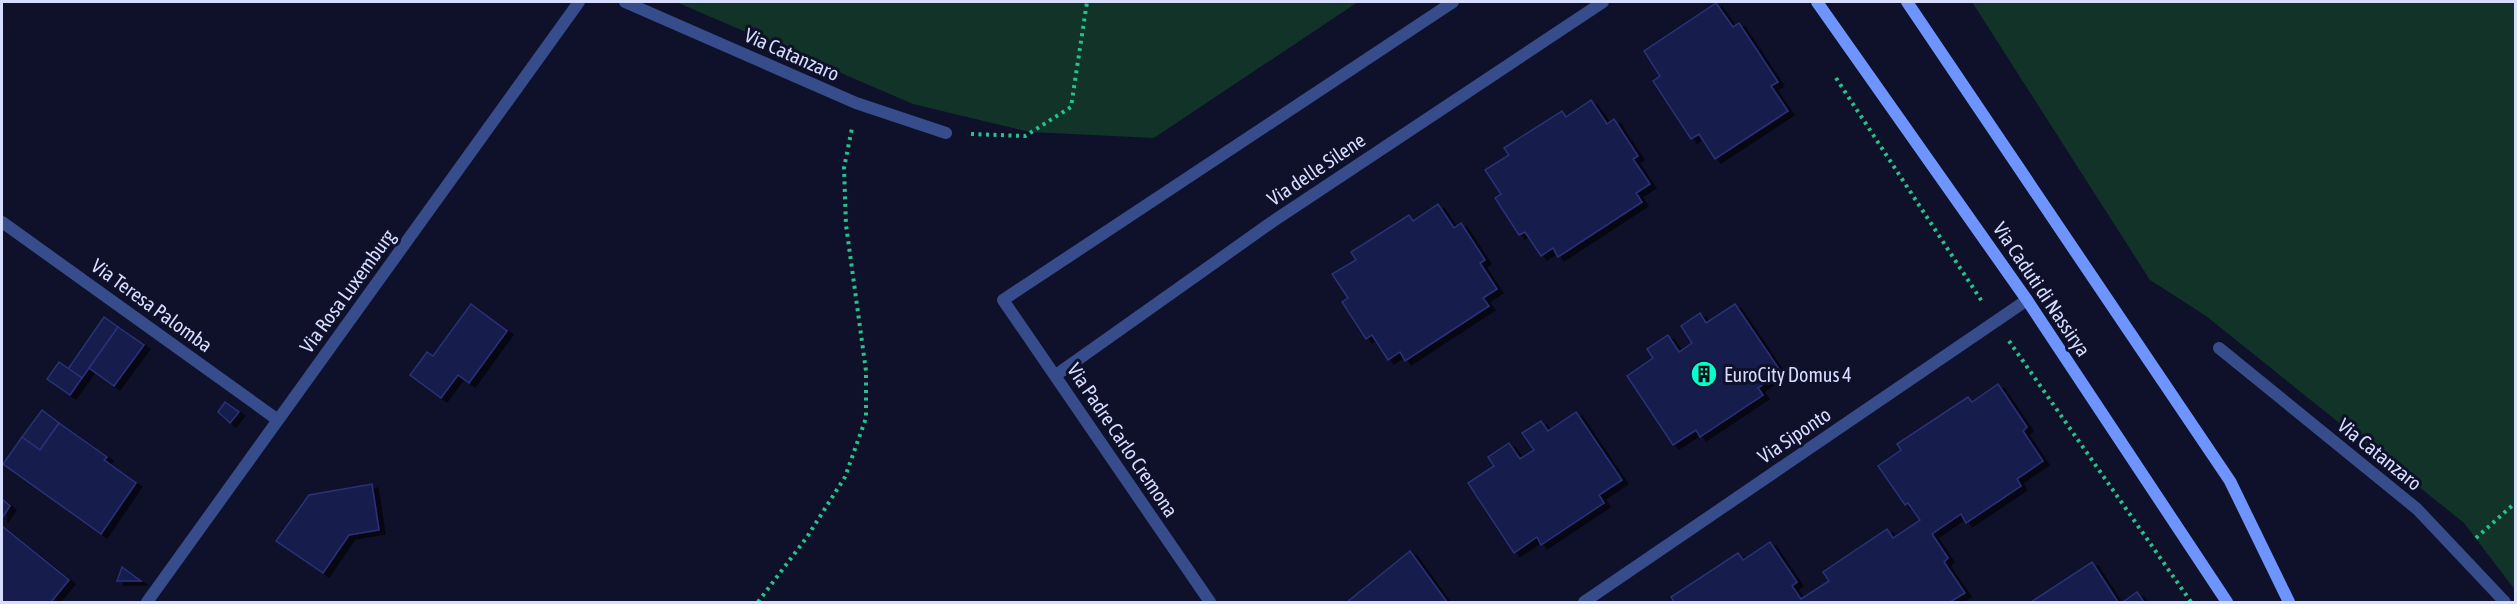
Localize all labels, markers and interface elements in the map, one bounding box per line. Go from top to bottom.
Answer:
street label: Via Catanzaro [741,23,843,85]
street label: Via delle Silene [1263,128,1369,210]
street label: Via Caduti di Nassirya [1989,218,2095,360]
street label: Via Rosa Luxemburg [295,225,400,357]
street label: Via Teresa Palomba [87,254,217,356]
street label: Via Padre Carlo Cremona [1063,359,1183,521]
building icon: EuroCity Domus 4 [1689,359,1719,389]
place label: EuroCity Domus 4 [1724,363,1852,386]
street label: Via Siponto [1753,402,1835,468]
street label: Via Catanzaro [2333,413,2427,495]

